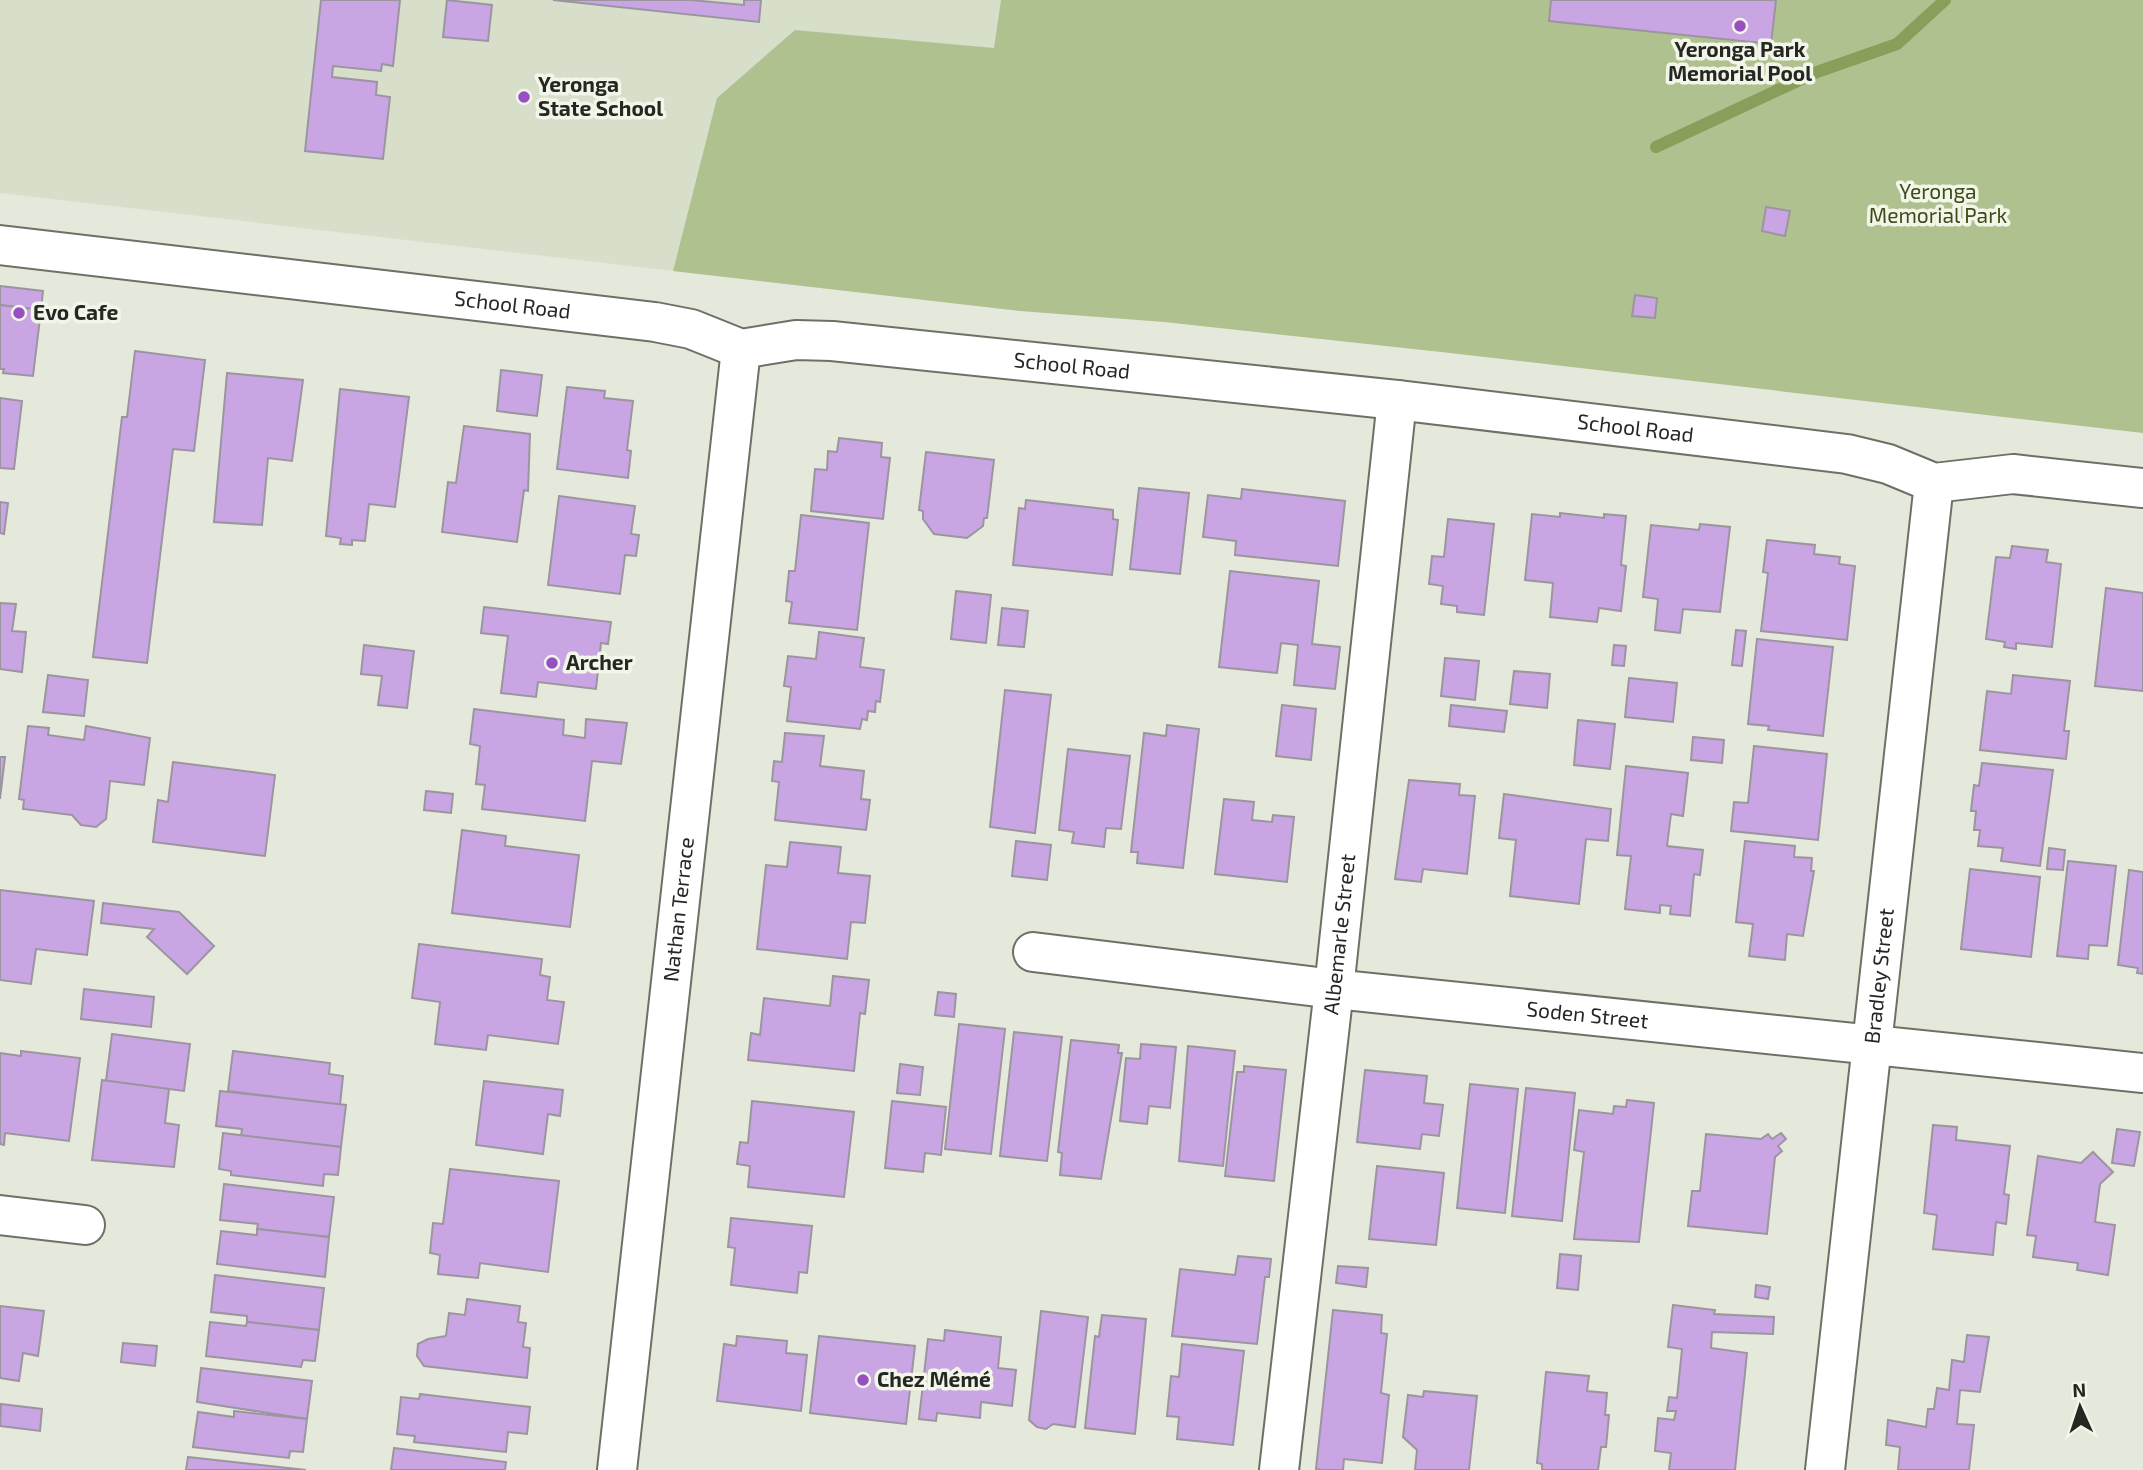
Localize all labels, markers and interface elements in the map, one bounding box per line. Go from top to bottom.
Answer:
marker: Yeronga Park Memorial Pool [1732,18,1748,34]
place label: Yeronga Park Memorial Pool [1668,36,1812,85]
place label: Yeronga State School [538,71,663,120]
marker: Yeronga State School [516,89,532,105]
park label: Yeronga Memorial Park [1869,178,2008,227]
street label: School Road [453,285,572,323]
place label: Evo Cafe [33,299,118,324]
marker: Evo Cafe [11,305,27,321]
street label: School Road [1013,346,1132,383]
street label: School Road [1576,408,1695,447]
place label: Archer [566,649,633,674]
marker: Archer [544,655,560,671]
street label: Nathan Terrace [657,836,698,983]
street label: Albemarle Street [1317,853,1359,1016]
street label: Bradley Street [1858,907,1898,1045]
street label: Soden Street [1525,995,1650,1033]
place label: Chez Mémé [877,1366,991,1391]
marker: Chez Mémé [855,1372,871,1388]
north arrow [2045,1372,2115,1442]
text: N [2072,1378,2087,1401]

